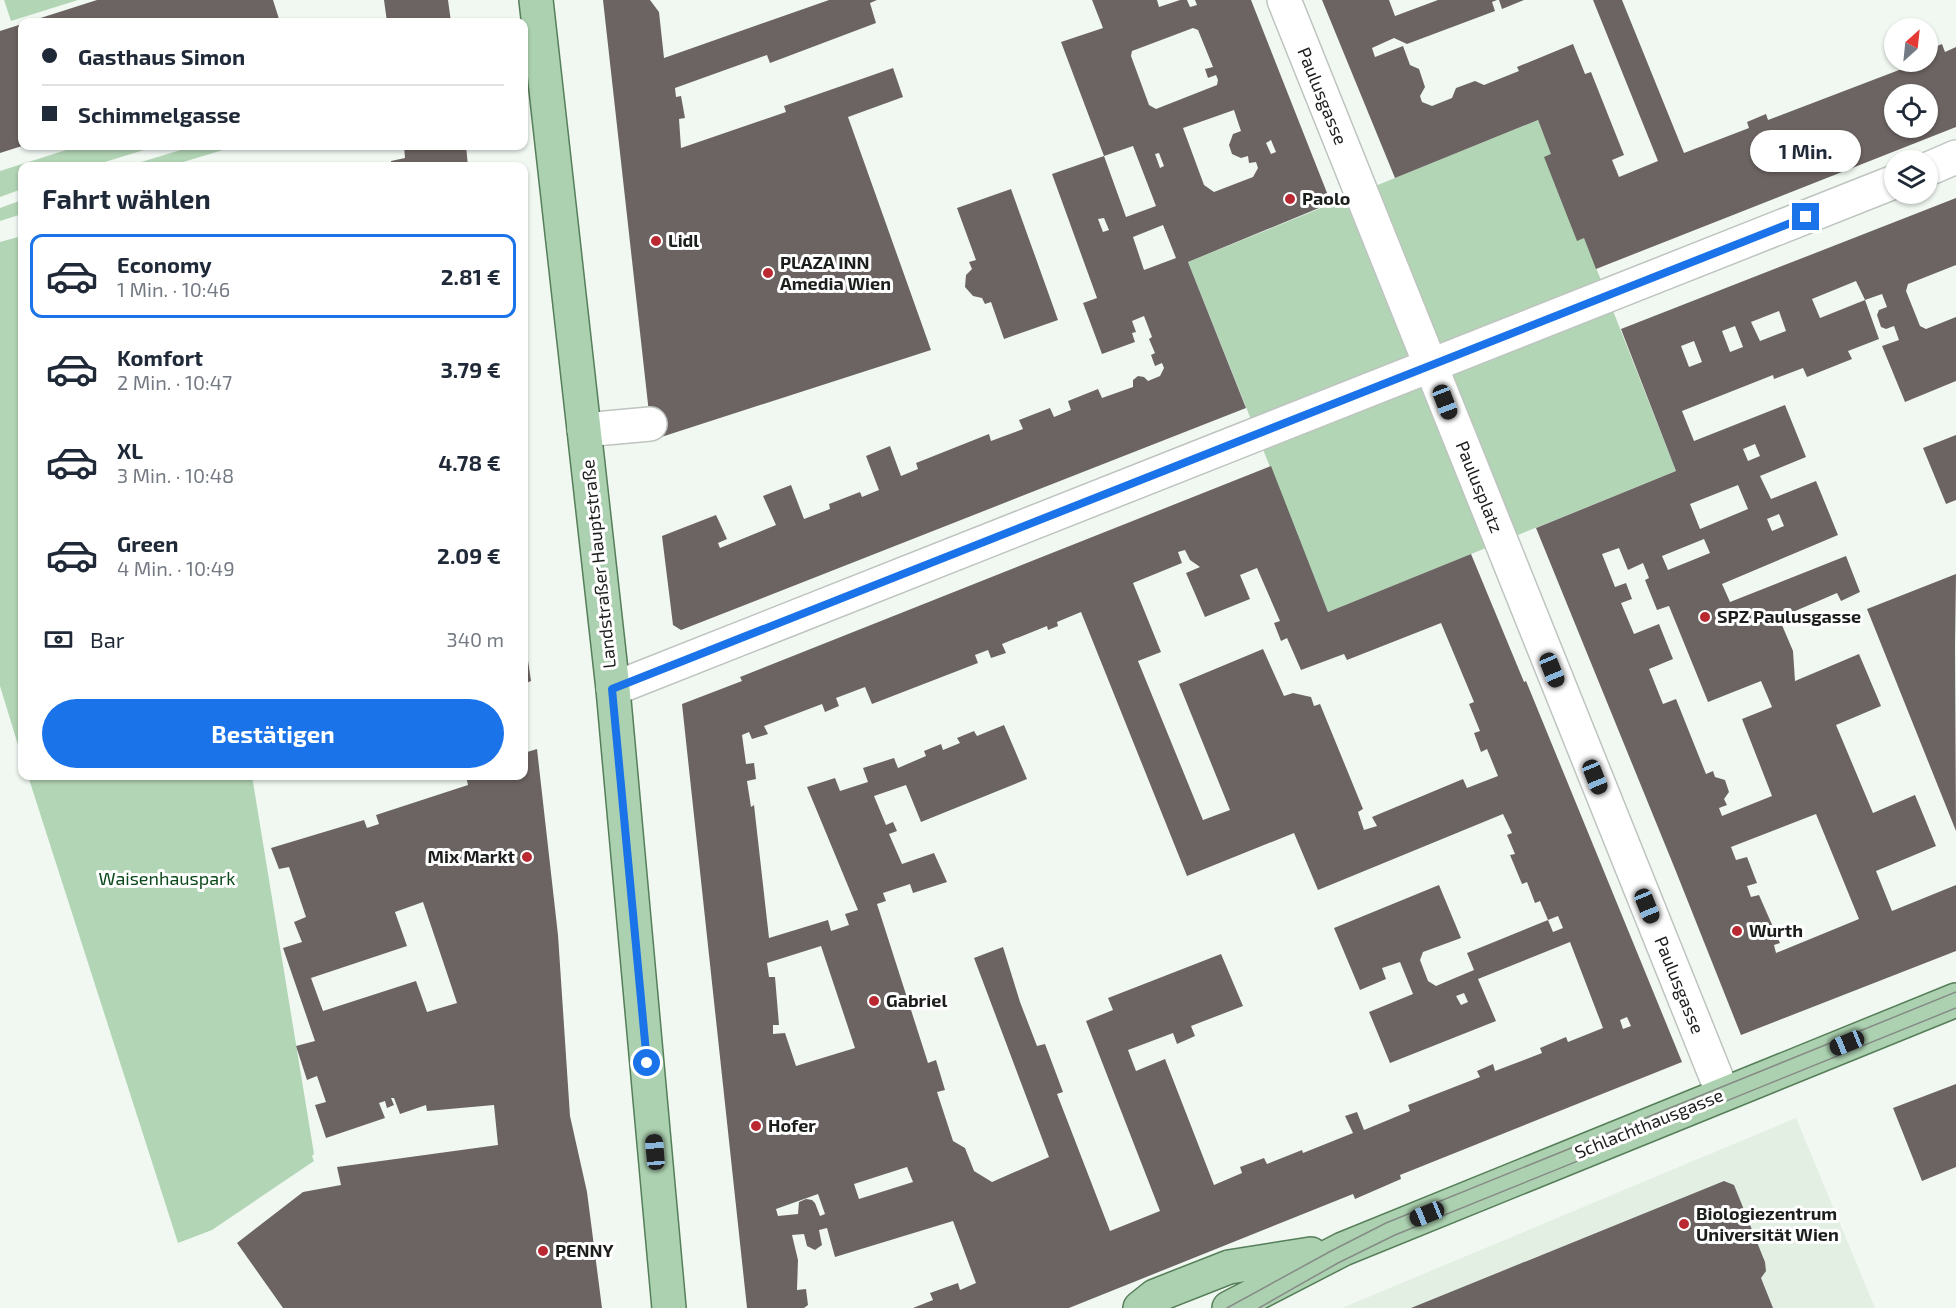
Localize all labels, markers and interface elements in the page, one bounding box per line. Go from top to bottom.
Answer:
north arrow [1884,18,1938,72]
map controls [1884,18,1938,204]
text: Gasthaus Simon [78,43,245,69]
street label: Paulusgasse [1293,44,1352,148]
button: locate [1884,84,1938,138]
text: Schimmelgasse [78,101,241,127]
callout: 1 Min. [1750,130,1862,172]
text: 1 Min. [1779,139,1832,163]
button: layers [1884,150,1938,204]
text: Fahrt wählen [42,182,211,214]
place label: Paolo [1302,187,1350,209]
marker: Paolo [1283,192,1297,206]
route end [1792,203,1819,230]
place label: Lidl [668,229,699,251]
marker: Lidl [649,234,663,248]
icon: car [45,249,99,303]
text: Economy [117,251,212,277]
place label: PLAZA INN Amedia Wien [780,251,891,294]
text: 2.81 € [441,263,501,289]
marker: PLAZA INN Amedia Wien [761,266,775,280]
text: 1 Min. · 10:46 [117,277,230,301]
icon: car [45,342,99,396]
text: Komfort [117,344,203,370]
text: 3.79 € [440,356,501,382]
text: 2 Min. · 10:47 [117,370,232,394]
car [1430,382,1460,422]
icon: car [45,435,99,489]
text: XL [117,437,143,463]
street label: Paulusplatz [1452,437,1508,536]
text: 4.78 € [438,449,501,475]
street label: Landstraßer Hauptstraße [576,459,620,670]
text: 3 Min. · 10:48 [117,463,234,487]
icon: car [45,528,99,582]
text: Green [117,530,179,556]
text: 2.09 € [437,542,501,568]
text: 4 Min. · 10:49 [117,556,235,580]
place label: SPZ Paulusgasse [1717,605,1861,627]
marker: SPZ Paulusgasse [1698,610,1712,624]
icon: cash [42,623,75,656]
text: Bar [90,626,125,652]
text: 340 m [447,627,504,651]
car [1537,650,1567,690]
button: Bestätigen [42,699,504,768]
car [1580,757,1610,797]
place label: Mix Markt [428,845,516,867]
marker: Mix Markt [520,850,534,864]
park label: Waisenhauspark [99,867,235,889]
car [1632,886,1662,926]
place label: Wurth [1749,919,1803,941]
marker: Wurth [1730,924,1744,938]
street label: Paulusgasse [1650,933,1709,1037]
place label: Gabriel [886,989,947,1011]
marker: Gabriel [867,994,881,1008]
car [1827,1028,1867,1058]
route start [633,1049,660,1076]
street label: Schlachthausgasse [1571,1083,1726,1163]
place label: Hofer [768,1114,816,1136]
marker: Hofer [749,1119,763,1133]
car [644,1133,666,1171]
car [1407,1199,1447,1229]
place label: Biologiezentrum Universität Wien [1696,1202,1839,1245]
marker: Biologiezentrum Universität Wien [1677,1217,1691,1231]
place label: PENNY [555,1239,614,1261]
marker: PENNY [536,1244,550,1258]

